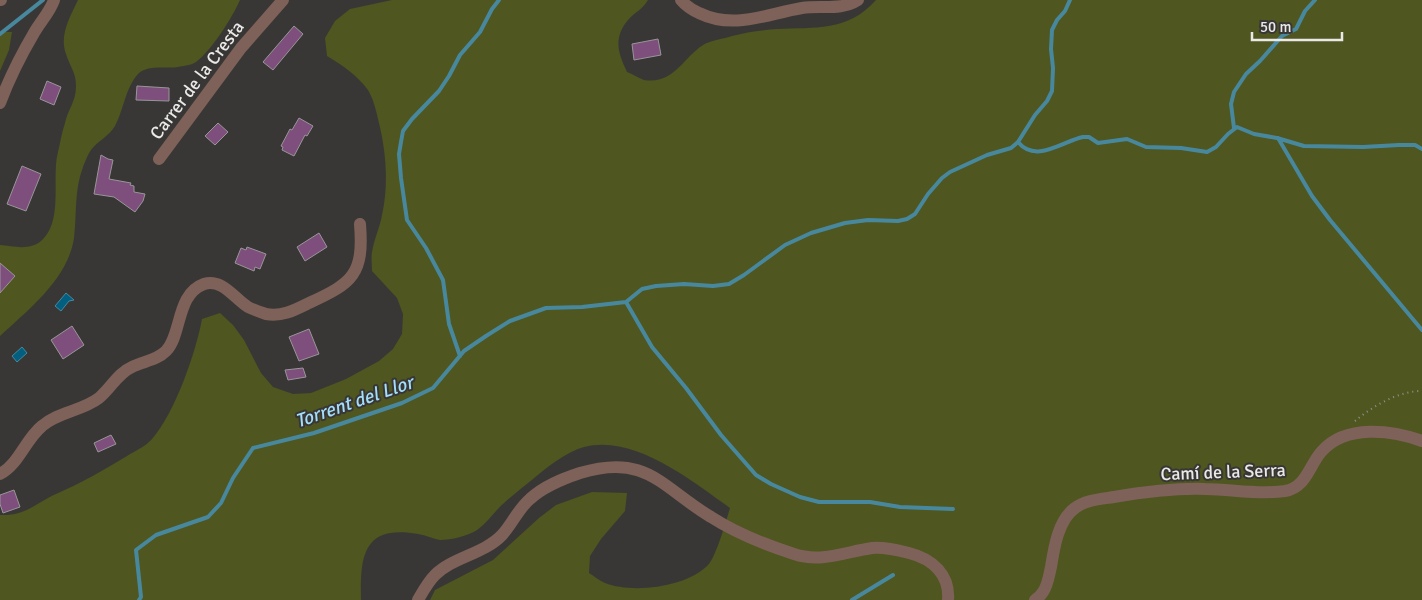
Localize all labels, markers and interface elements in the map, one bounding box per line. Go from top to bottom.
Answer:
scale bar [1252,10,1342,42]
street label: Carrer de la Cresta [145,16,249,144]
text: 50 m [1260,18,1291,36]
water label: Torrent del Llor [292,370,419,433]
street label: Camí de la Serra [1160,459,1286,485]

